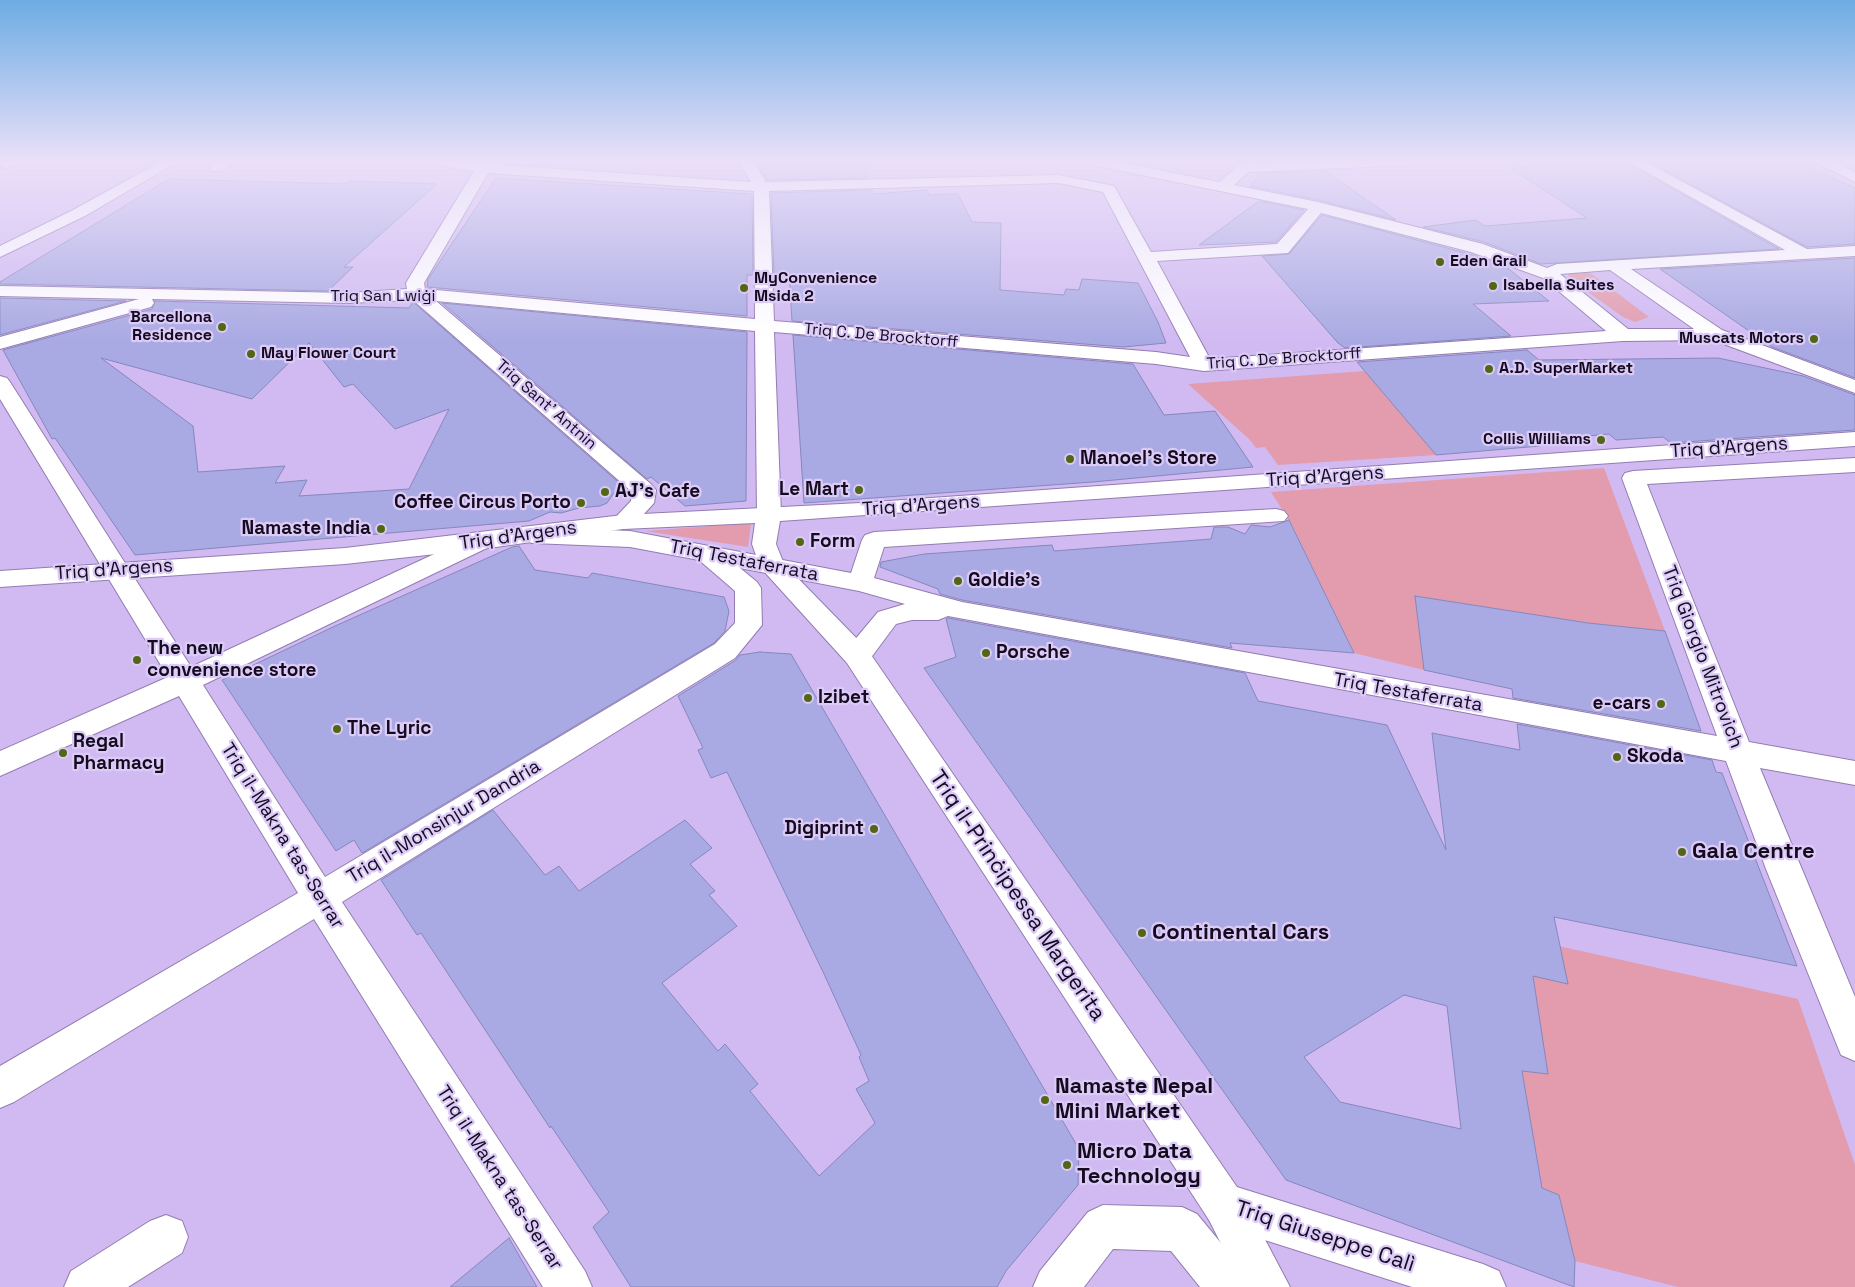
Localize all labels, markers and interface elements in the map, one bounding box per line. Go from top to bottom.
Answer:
place label: Eden Grail [1450,252,1527,272]
marker: Eden Grail [1434,256,1446,268]
place label: MyConvenience Msida 2 [754,269,877,307]
place label: Isabella Suites [1503,276,1614,296]
marker: Isabella Suites [1487,280,1499,292]
marker: MyConvenience Msida 2 [738,282,750,294]
street label: Triq San Lwiġi [331,287,435,307]
place label: Barcellona Residence [130,308,212,346]
street label: Triq C. De Brocktorff [803,320,959,352]
marker: Barcellona Residence [216,321,228,333]
place label: Muscats Motors [1679,329,1804,349]
marker: Muscats Motors [1808,333,1820,345]
place label: May Flower Court [261,344,396,364]
street label: Triq C. De Brocktorff [1206,344,1362,374]
marker: May Flower Court [245,348,257,360]
street label: Triq Sant' Antnin [492,356,600,454]
place label: A.D. SuperMarket [1499,359,1633,379]
marker: A.D. SuperMarket [1483,363,1495,375]
place label: Collis Williams [1483,430,1591,450]
street label: Triq d'Argens [1669,433,1789,463]
marker: Collis Williams [1595,434,1607,446]
place label: Manoel's Store [1080,448,1217,470]
marker: Manoel's Store [1064,453,1076,465]
street label: Triq d'Argens [1265,462,1385,492]
place label: Le Mart [779,479,849,501]
place label: AJ's Cafe [615,481,700,503]
marker: Le Mart [853,484,865,496]
marker: AJ's Cafe [599,486,611,498]
street label: Triq d'Argens [861,491,981,521]
place label: Coffee Circus Porto [394,492,571,514]
marker: Coffee Circus Porto [575,497,587,509]
street label: Triq d'Argens [458,517,578,555]
place label: Namaste India [241,518,371,540]
marker: Namaste India [375,523,387,535]
place label: Form [810,531,855,553]
street label: Triq Testaferrata [668,535,820,587]
marker: Form [794,536,806,548]
street label: Triq d'Argens [54,555,174,585]
street label: Triq Giorgio Mitrovich [1657,562,1747,752]
place label: Goldie's [968,570,1040,592]
marker: Goldie's [952,575,964,587]
place label: The new convenience store [147,638,317,682]
place label: Porsche [996,642,1070,664]
marker: Porsche [980,647,992,659]
marker: The new convenience store [131,654,143,666]
street label: Triq Testaferrata [1332,669,1484,717]
place label: Izibet [818,687,869,709]
marker: Izibet [802,692,814,704]
place label: e-cars [1592,693,1651,715]
marker: e-cars [1655,698,1667,710]
place label: The Lyric [347,718,431,740]
marker: The Lyric [331,723,343,735]
place label: Regal Pharmacy [73,731,165,775]
street label: Triq il-Makna tas-Serrar [215,739,349,933]
place label: Skoda [1627,746,1683,768]
marker: Regal Pharmacy [57,747,69,759]
marker: Skoda [1611,751,1623,763]
street label: Triq il-Monsinjur Dandria [343,755,545,889]
street label: Triq il-Prinċipessa Margerita [923,766,1111,1026]
place label: Digiprint [784,818,864,840]
marker: Digiprint [868,823,880,835]
place label: Gala Centre [1692,839,1815,865]
marker: Gala Centre [1676,846,1688,858]
place label: Continental Cars [1152,920,1329,946]
marker: Continental Cars [1136,927,1148,939]
place label: Namaste Nepal Mini Market [1055,1074,1213,1126]
street label: Triq il-Makna tas-Serrar [431,1082,567,1274]
marker: Namaste Nepal Mini Market [1039,1094,1051,1106]
place label: Micro Data Technology [1077,1139,1201,1190]
marker: Micro Data Technology [1061,1159,1073,1171]
street label: Triq Giuseppe Calì [1232,1196,1418,1278]

